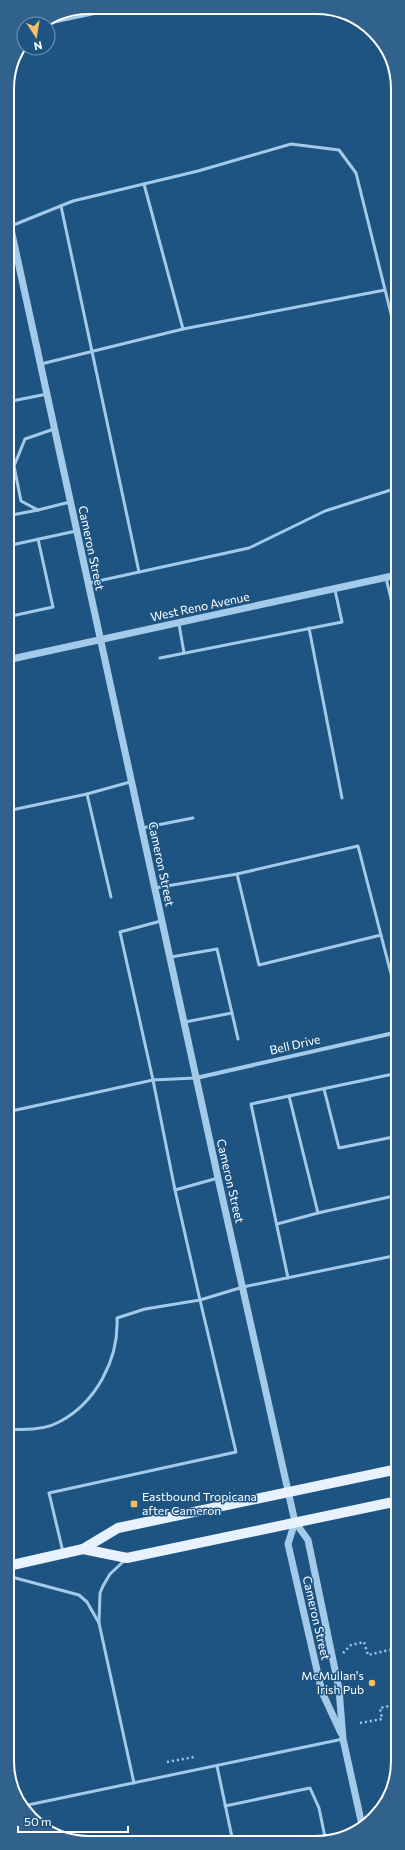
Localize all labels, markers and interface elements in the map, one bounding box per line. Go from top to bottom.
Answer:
north arrow [16,16,56,56]
text: N [33,39,44,53]
street label: Cameron Street [76,504,108,591]
street label: West Reno Avenue [149,589,250,623]
street label: Cameron Street [146,820,178,907]
street label: Bell Drive [268,1031,321,1057]
street label: Cameron Street [214,1137,248,1224]
place label: Eastbound Tropicana after Cameron [142,1489,257,1517]
marker: Eastbound Tropicana after Cameron [129,1499,139,1509]
street label: Cameron Street [300,1574,334,1661]
place label: McMullan's Irish Pub [301,1668,364,1696]
marker: McMullan's Irish Pub [367,1678,377,1688]
scale bar [18,1808,128,1834]
text: 50 m [24,1814,52,1828]

